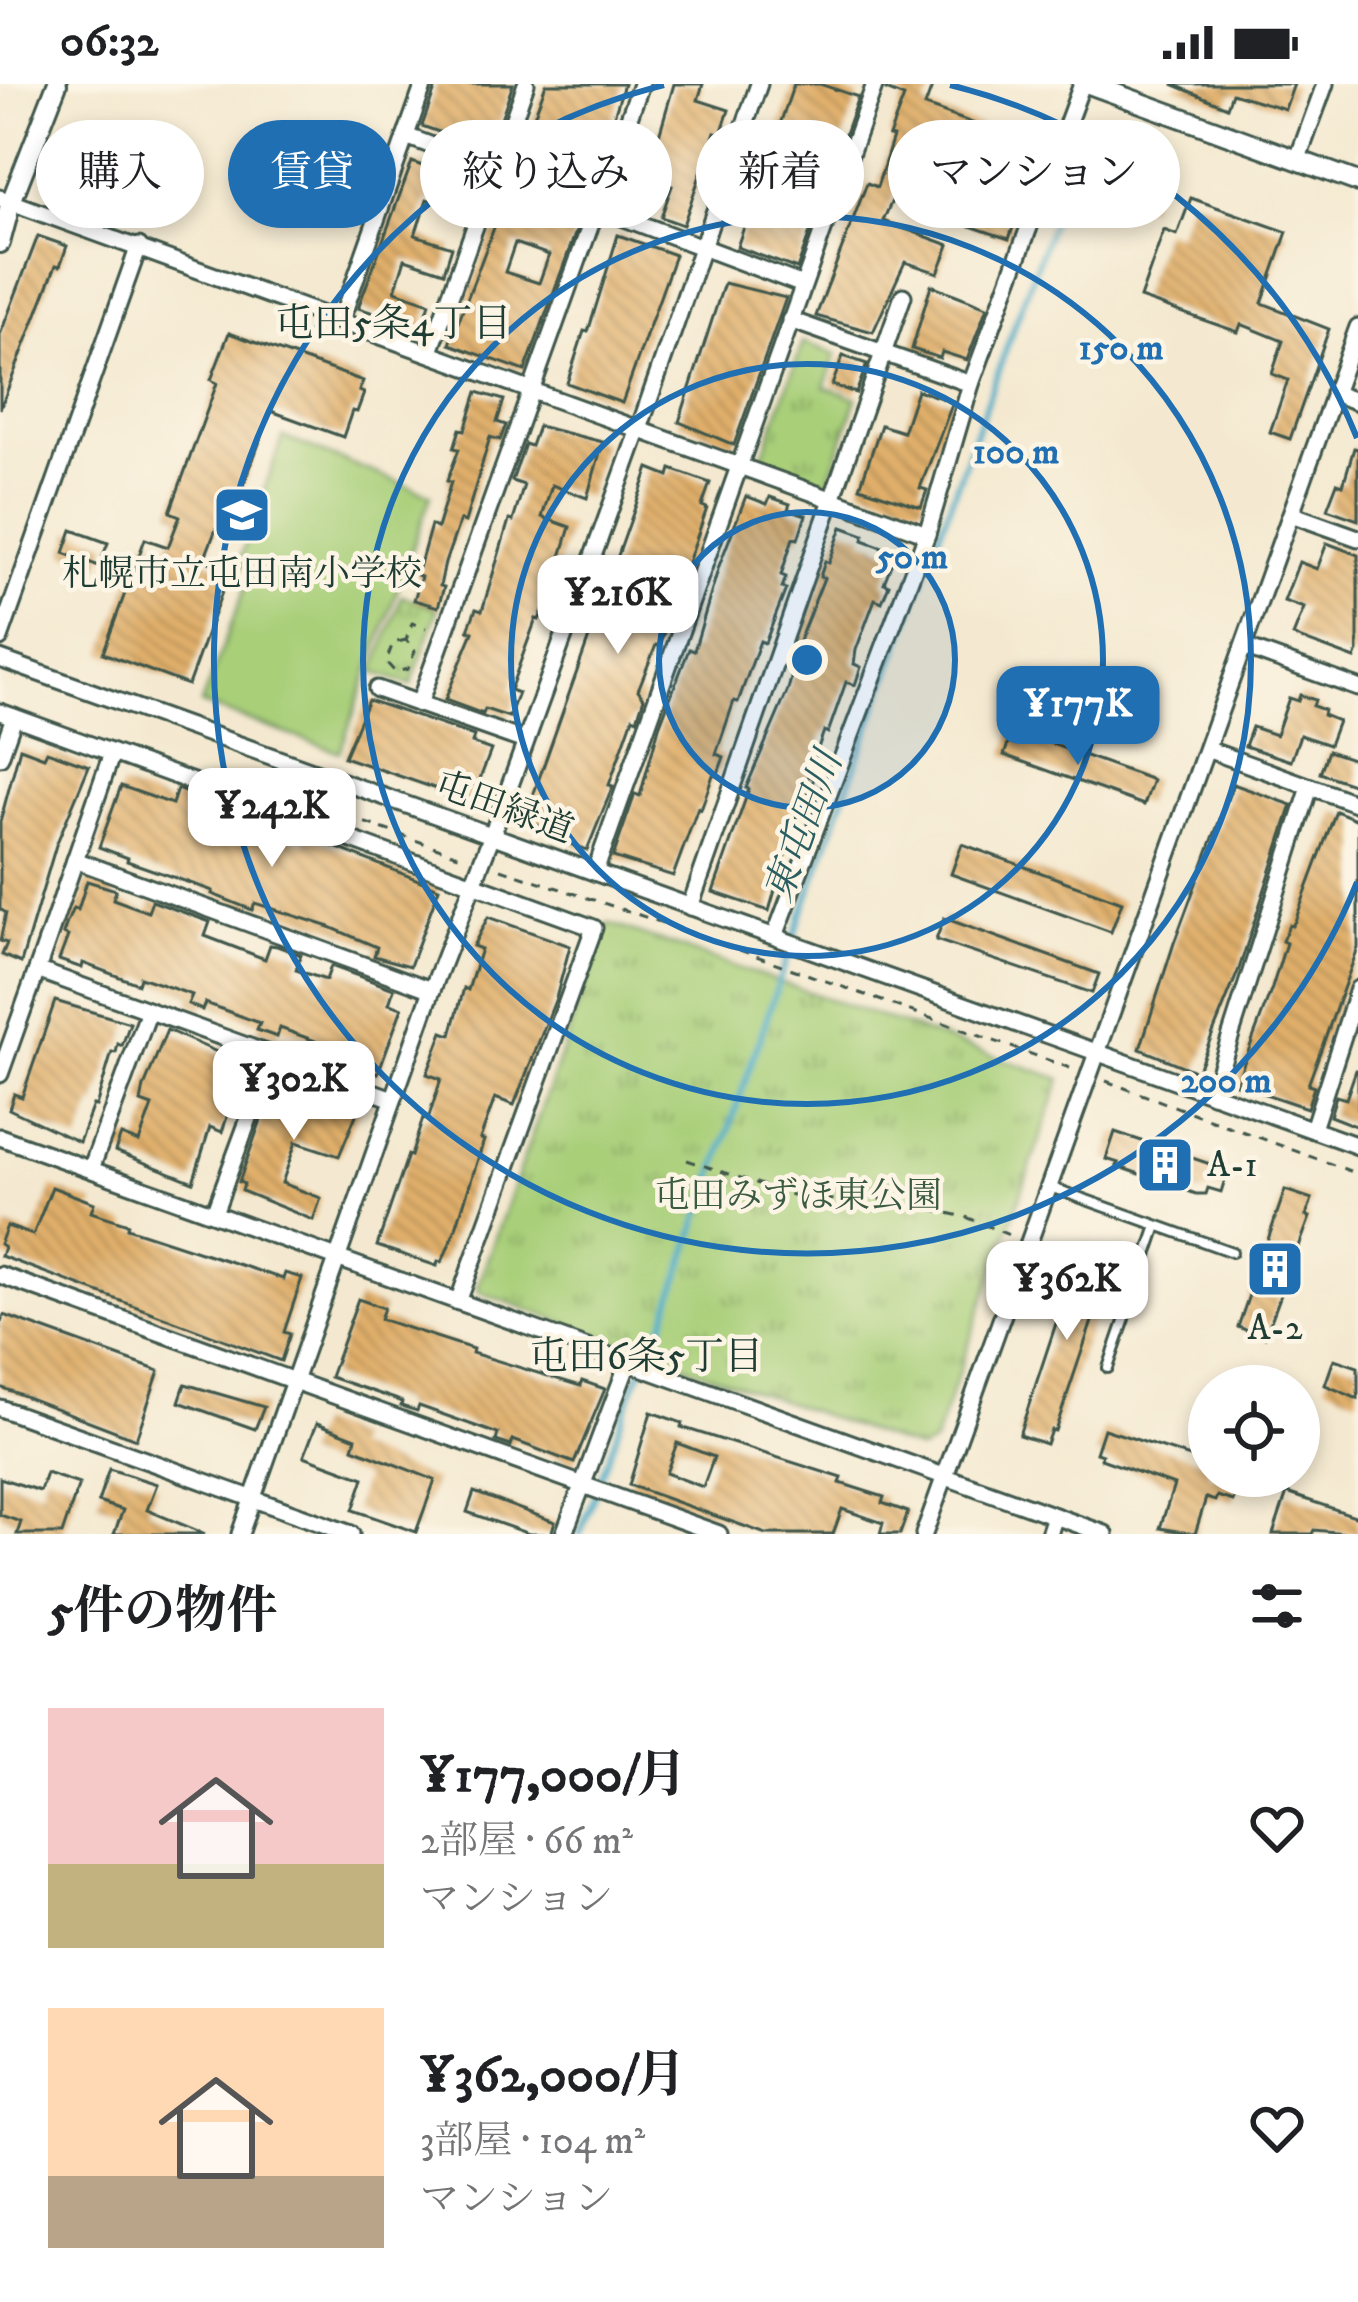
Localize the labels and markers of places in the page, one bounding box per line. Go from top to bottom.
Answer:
school or university icon: 札幌市立屯田南小学校 [211,484,273,546]
place label: 札幌市立屯田南小学校 [62,552,422,597]
pin: ¥216K [534,555,702,657]
centre of rings [786,639,828,681]
pin: ¥177K [994,666,1162,768]
pin: ¥242K [188,768,356,870]
pin: ¥302K [210,1041,378,1143]
building icon: A-1 [1134,1134,1196,1196]
place label: A-1 [1207,1143,1258,1188]
building icon: A-2 [1244,1238,1306,1300]
pin: ¥362K [983,1241,1151,1343]
place label: A-2 [1247,1306,1303,1351]

